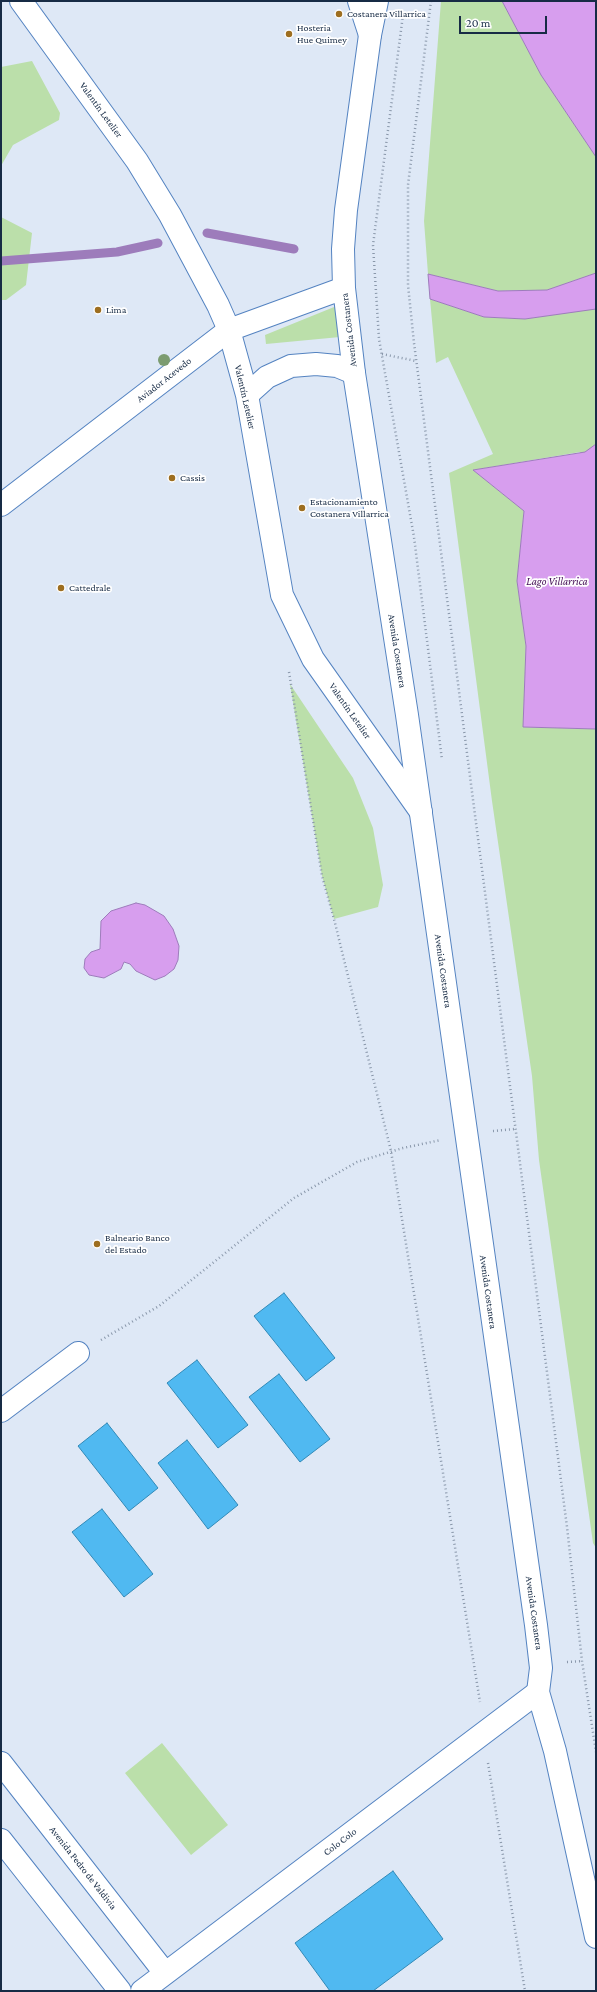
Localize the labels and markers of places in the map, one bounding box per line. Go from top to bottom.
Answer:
place label: Costanera Villarrica [347,8,426,20]
marker: Costanera Villarrica [334,9,344,19]
place label: Hosteria Hue Quimey [297,22,347,46]
marker: Hosteria Hue Quimey [284,29,294,39]
place label: Lima [106,304,126,316]
marker: Lima [93,305,103,315]
place label: Cassis [180,472,205,484]
marker: Cassis [167,473,177,483]
place label: Estacionamiento Costanera Villarrica [310,496,389,520]
marker: Estacionamiento Costanera Villarrica [297,503,307,513]
place label: Cattedrale [69,582,111,594]
marker: Cattedrale [56,583,66,593]
place label: Balneario Banco del Estado [105,1232,170,1256]
marker: Balneario Banco del Estado [92,1239,102,1249]

